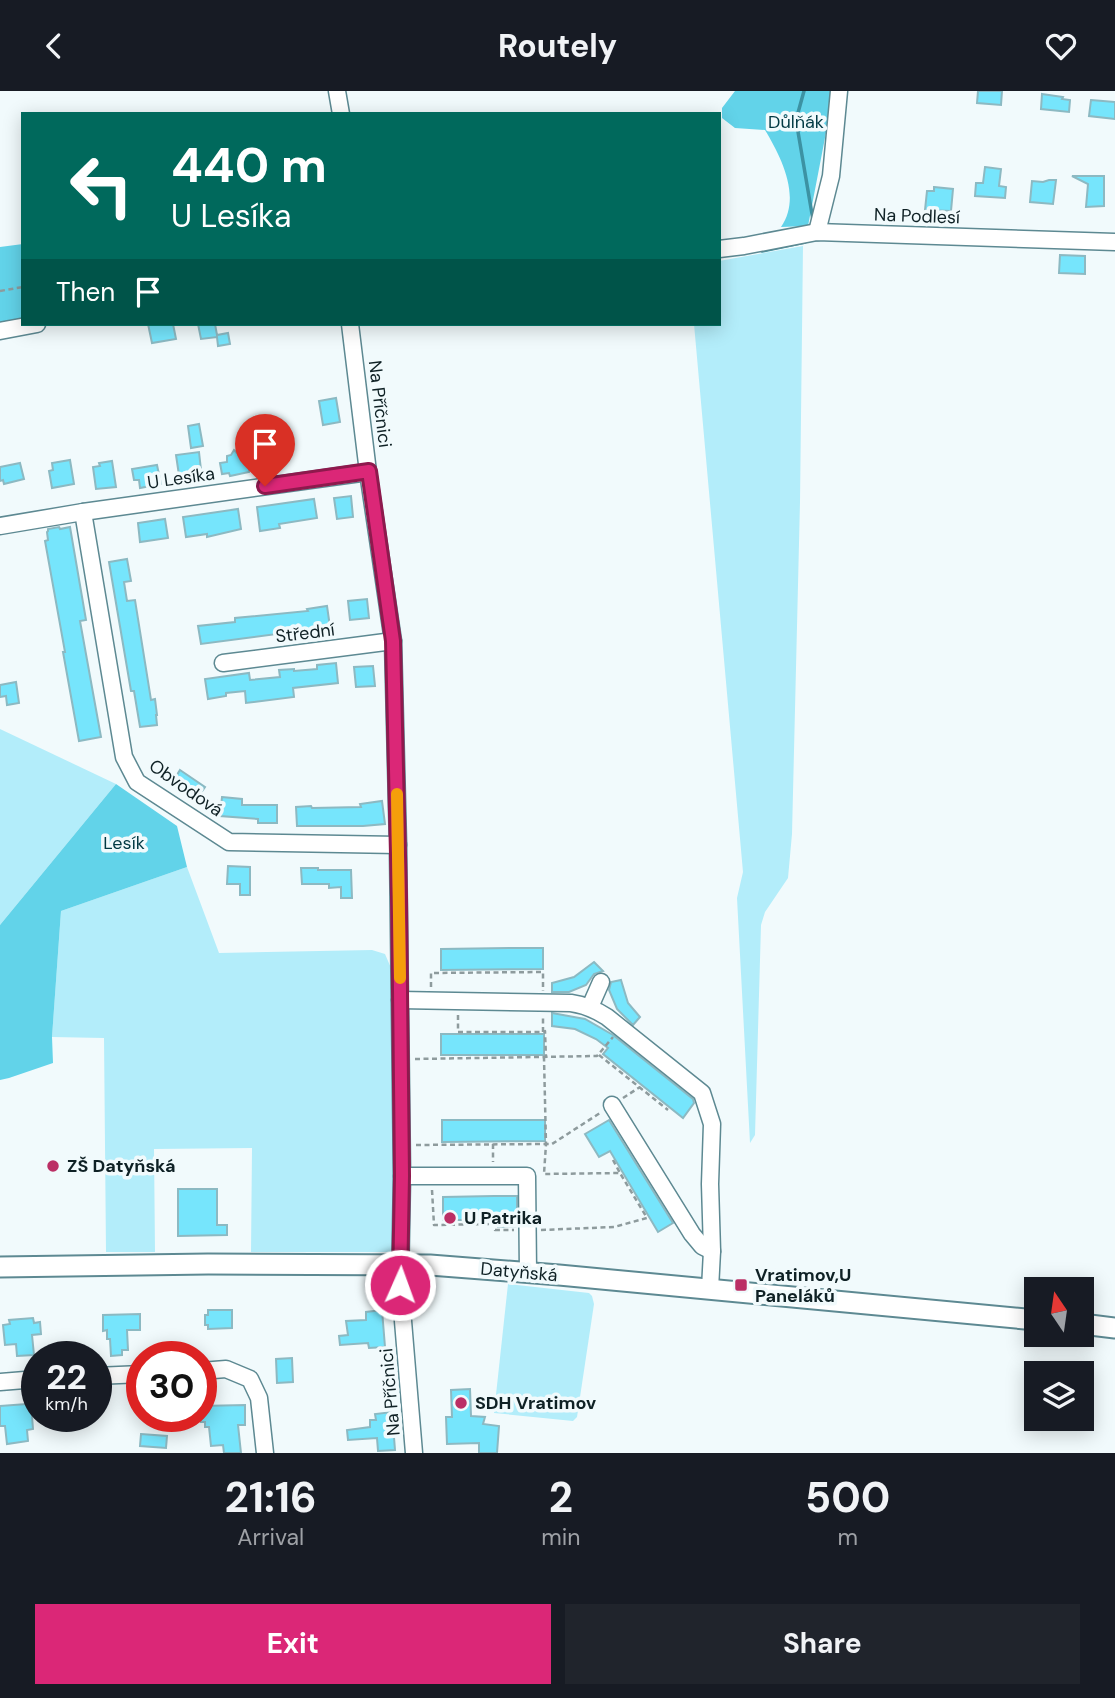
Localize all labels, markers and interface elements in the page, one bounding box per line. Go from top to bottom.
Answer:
text: Routely [498,25,617,67]
icon: back [35,27,73,65]
icon: heart [1042,27,1080,65]
park label: Důlňák [768,110,824,134]
text: 440 m [171,133,327,197]
icon: left [56,140,147,231]
text: U Lesíka [171,195,291,237]
street label: Na Podlesí [874,203,960,229]
icon: arrive [129,273,167,311]
text: Then [56,275,115,309]
street label: Na Příčnici [363,359,397,449]
pin [235,414,295,486]
icon: arrive [246,425,284,463]
street label: U Lesíka [146,461,216,495]
street label: Střední [274,617,336,649]
street label: Obvodová [144,754,228,822]
park label: Lesík [103,831,145,855]
place label: ZŠ Datyňská [67,1154,176,1178]
marker: ZŠ Datyňská [45,1158,61,1174]
place label: U Patrika [464,1206,542,1230]
marker: U Patrika [442,1210,458,1226]
position arrow [363,1248,437,1322]
street label: Datyňská [480,1257,558,1287]
place label: Vratimov,U Paneláků [755,1263,851,1308]
marker: Vratimov,U Paneláků [733,1277,749,1293]
north arrow [1024,1277,1094,1347]
map controls [1024,1277,1094,1431]
speed limit sign: 30 [126,1341,217,1432]
street label: Na Příčnici [374,1347,406,1437]
text: 22 [46,1354,87,1400]
button: layers [1024,1361,1094,1431]
place label: SDH Vratimov [475,1391,596,1415]
text: km/h [45,1392,88,1416]
marker: SDH Vratimov [453,1395,469,1411]
text: 21:16 [225,1470,317,1525]
text: 2 [549,1470,573,1525]
text: 500 [805,1470,890,1525]
text: Arrival [237,1522,304,1552]
text: min [541,1522,581,1552]
text: m [837,1522,858,1552]
button: Exit [35,1604,551,1684]
button: Share [565,1604,1080,1684]

